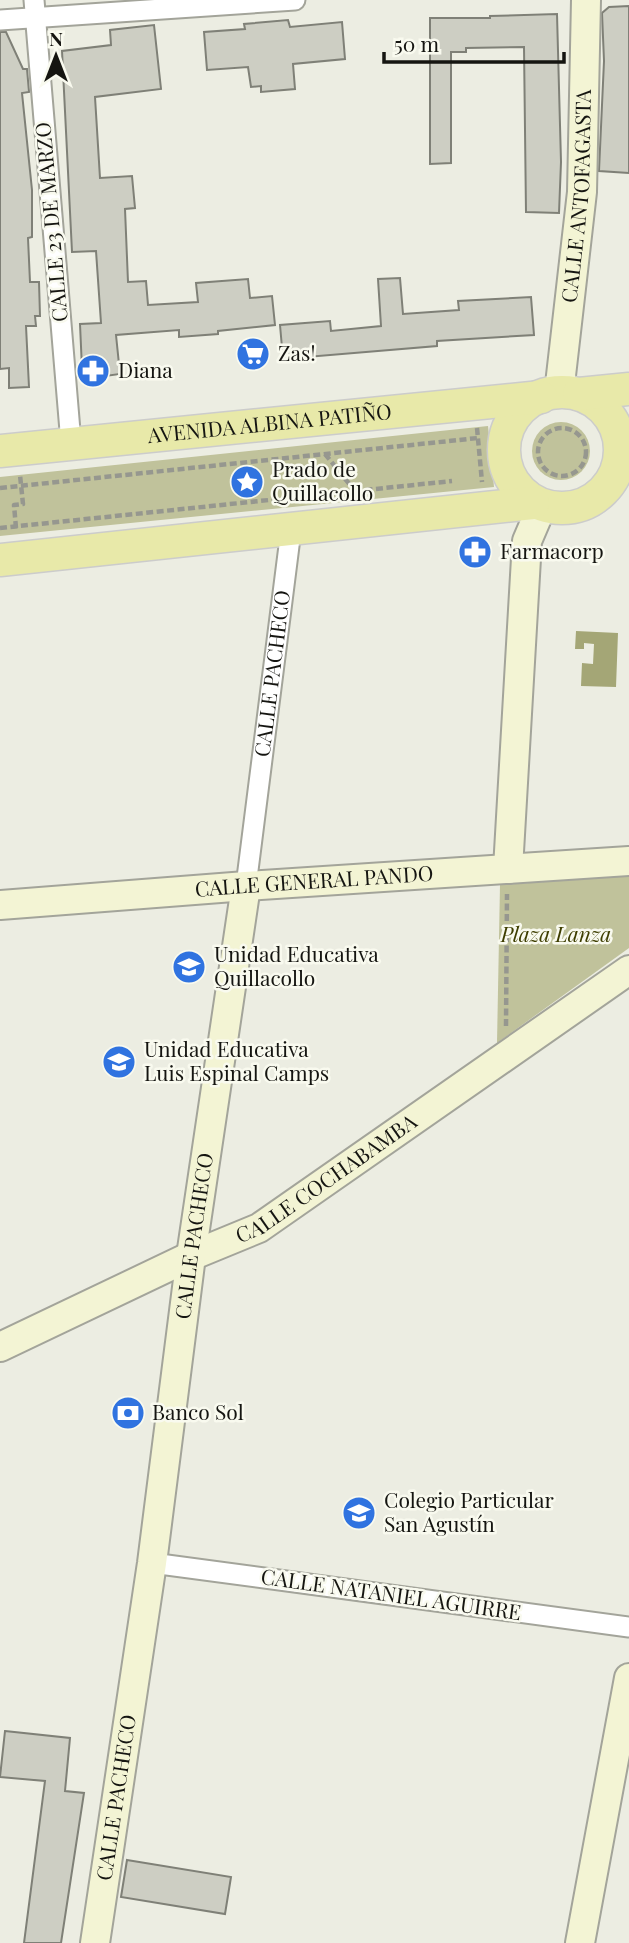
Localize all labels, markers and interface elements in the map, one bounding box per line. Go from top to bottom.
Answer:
north arrow [21,21,91,91]
scale bar [384,21,564,65]
text: N [49,25,63,51]
text: 50 m [394,29,440,57]
street label: CALLE ANTOFAGASTA [553,88,596,304]
street label: CALLE 23 DE MARZO [27,121,73,323]
supermarket icon: Zas! [234,335,272,373]
place label: Zas! [278,338,316,366]
pharmacy icon: Diana [74,352,112,390]
place label: Diana [118,355,173,383]
street label: AVENIDA ALBINA PATIÑO [145,396,393,448]
place label: Prado de Quillacollo [272,454,373,506]
place icon: Prado de Quillacollo [228,463,266,501]
pharmacy icon: Farmacorp [456,533,494,571]
place label: Farmacorp [500,536,604,564]
street label: CALLE PACHECO [246,589,295,758]
street label: CALLE GENERAL PANDO [194,858,434,902]
park label: Plaza Lanza [500,919,611,947]
place label: Unidad Educativa Quillacollo [214,939,379,991]
school or university icon: Unidad Educativa Quillacollo [170,948,208,986]
place label: Unidad Educativa Luis Espinal Camps [144,1034,329,1086]
school or university icon: Unidad Educativa Luis Espinal Camps [100,1043,138,1081]
street label: CALLE COCHABAMBA [231,1106,422,1248]
street label: CALLE PACHECO [167,1151,218,1321]
bank icon: Banco Sol [109,1394,147,1432]
place label: Banco Sol [152,1397,244,1425]
place label: Colegio Particular San Agustín [384,1485,555,1537]
school or university icon: Colegio Particular San Agustín [340,1494,378,1532]
street label: CALLE NATANIEL AGUIRRE [259,1561,523,1625]
street label: CALLE PACHECO [89,1712,141,1882]

